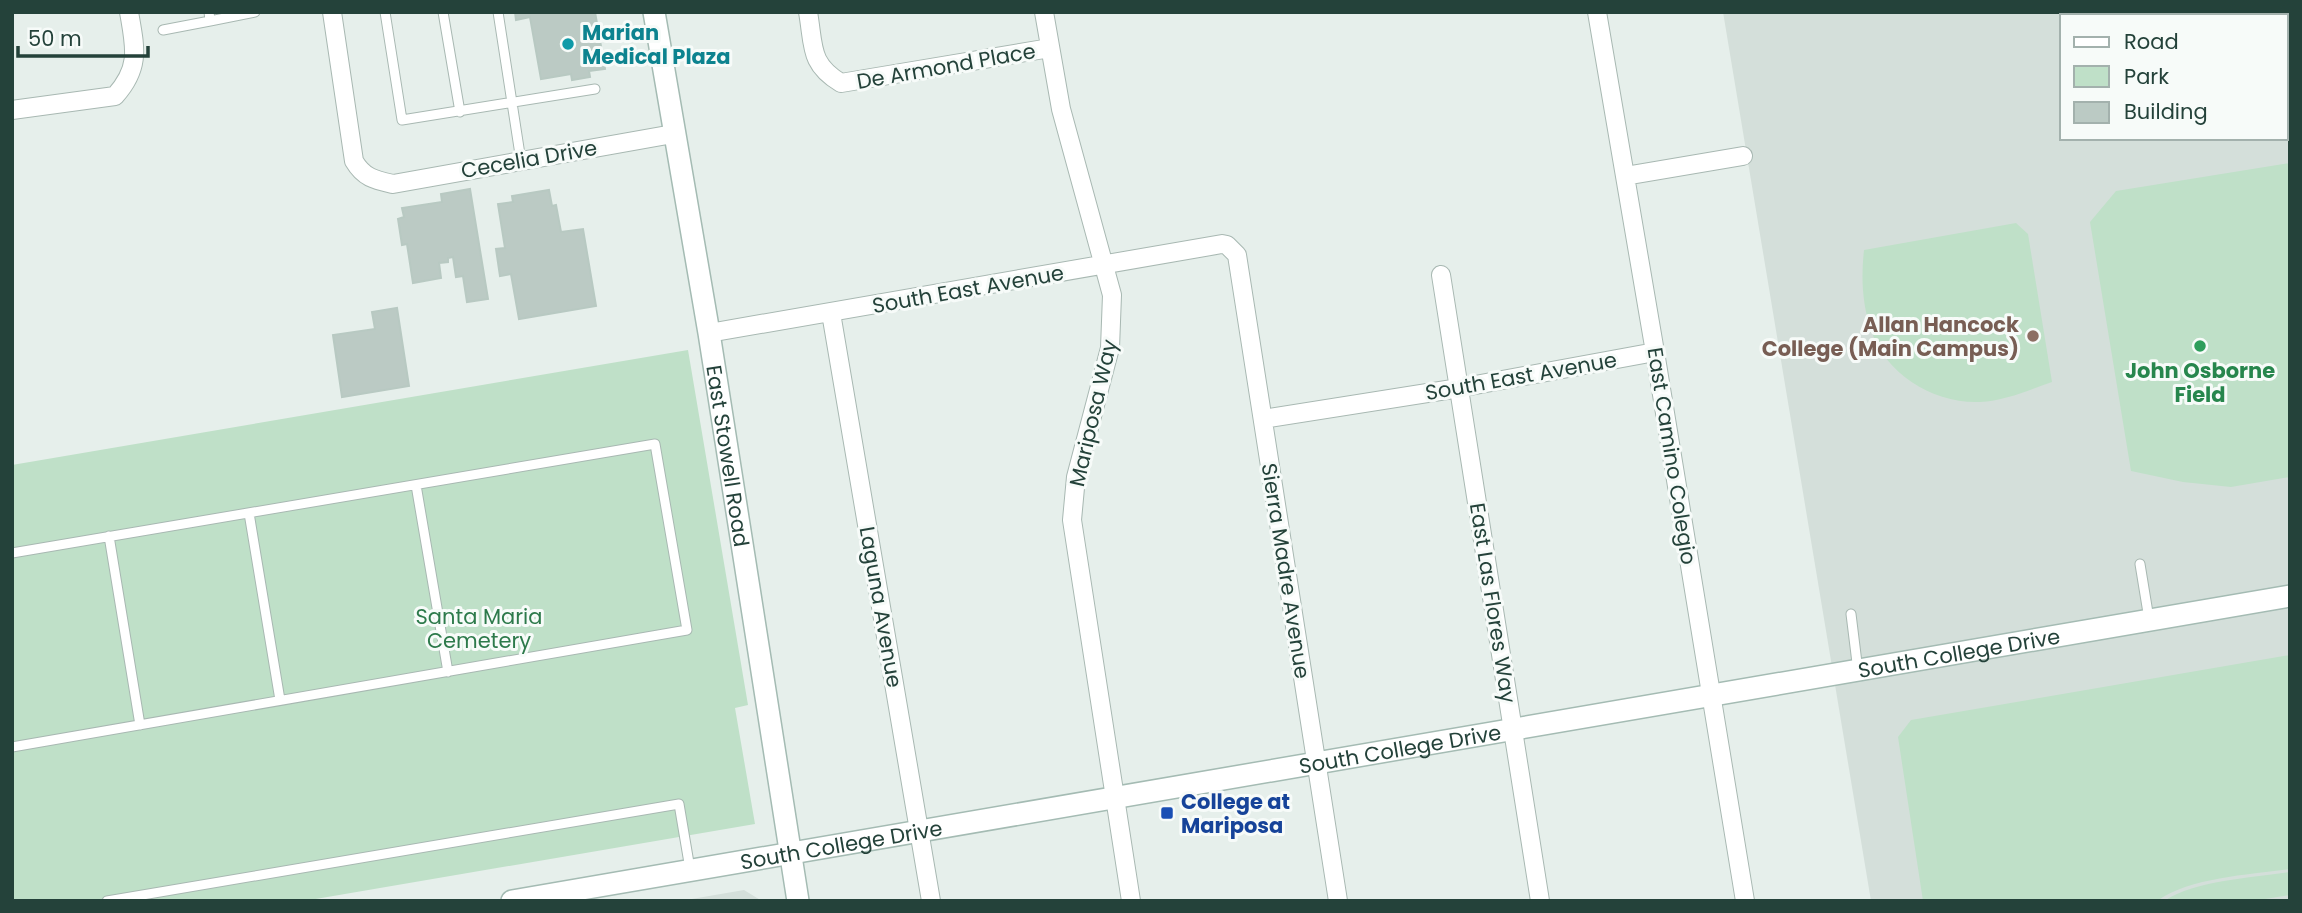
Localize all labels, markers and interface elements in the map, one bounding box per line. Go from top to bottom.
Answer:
scale bar [18,14,147,58]
legend [2060,14,2288,140]
place label: Marian Medical Plaza [582,18,731,71]
text: 50 m [28,24,82,53]
text: Road [2124,27,2179,56]
marker: Marian Medical Plaza [560,36,576,52]
street label: De Armond Place [854,36,1038,96]
text: Park [2124,62,2169,91]
text: Building [2124,97,2208,126]
street label: Cecelia Drive [459,133,599,185]
street label: South East Avenue [870,258,1066,320]
place label: Allan Hancock College (Main Campus) [1762,310,2019,363]
marker: Allan Hancock College (Main Campus) [2025,328,2041,344]
street label: Mariposa Way [1062,336,1124,489]
marker: John Osborne Field [2192,338,2208,354]
street label: South East Avenue [1423,345,1619,407]
street label: East Camino Colegio [1641,345,1703,567]
place label: John Osborne Field [2125,356,2275,409]
street label: East Stowell Road [700,363,757,549]
street label: Sierra Madre Avenue [1255,461,1317,681]
street label: East Las Flores Way [1463,501,1523,705]
street label: Laguna Avenue [853,524,909,690]
park label: Santa Maria Cemetery [416,602,542,655]
street label: South College Drive [1856,621,2062,684]
street label: South College Drive [1297,717,1503,780]
place label: College at Mariposa [1181,787,1290,840]
marker: College at Mariposa [1159,805,1175,821]
street label: South College Drive [738,813,944,876]

